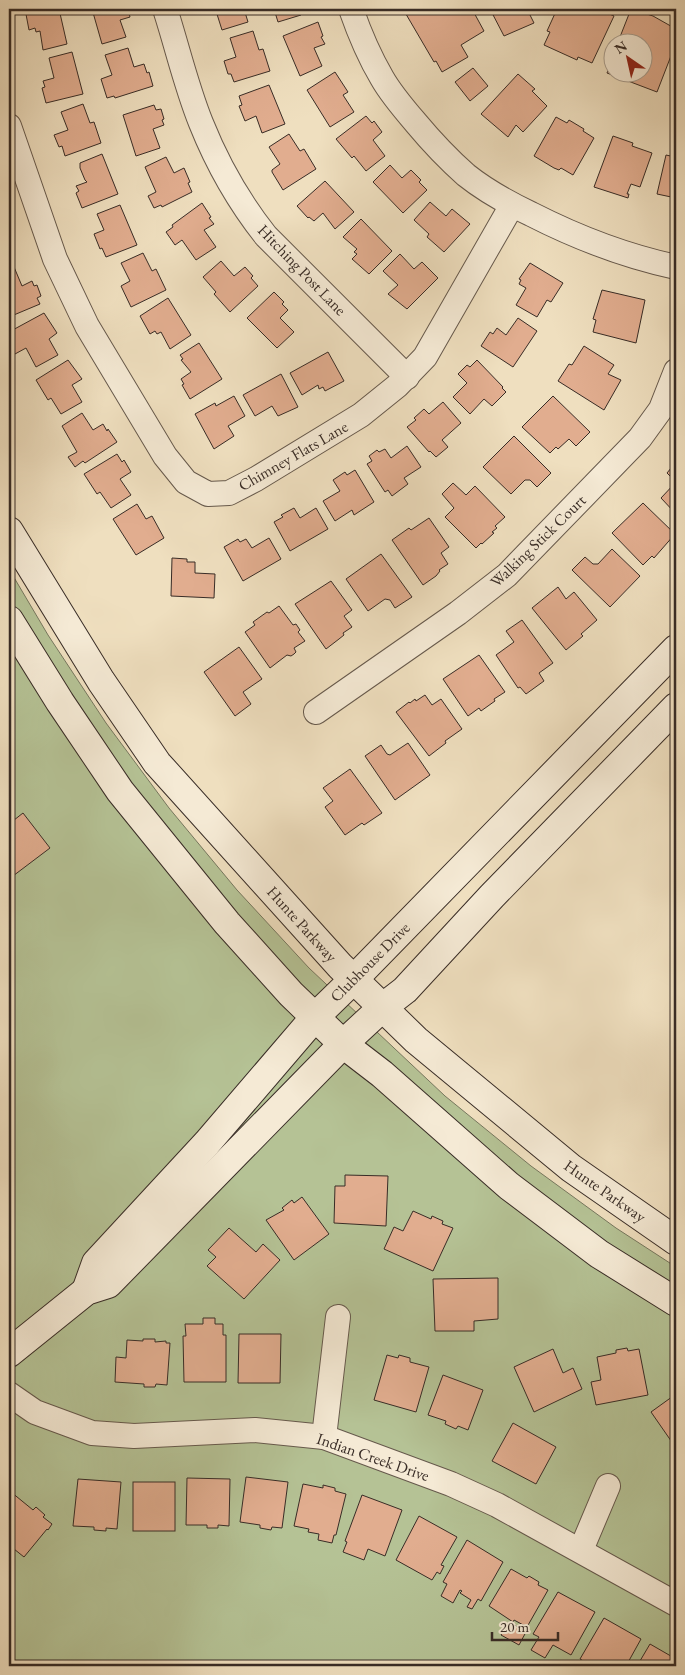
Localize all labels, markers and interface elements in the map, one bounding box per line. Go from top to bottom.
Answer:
north arrow [602,32,652,82]
text: N [611,36,631,58]
street label: Hitching Post Lane [253,220,351,320]
street label: Chimney Flats Lane [234,416,352,496]
street label: Walking Stick Court [486,490,590,592]
street label: Hunte Parkway [262,881,342,967]
street label: Clubhouse Drive [325,917,415,1007]
street label: Hunte Parkway [560,1155,651,1228]
street label: Indian Creek Drive [314,1428,432,1486]
scale bar [492,1610,559,1642]
text: 20 m [500,1617,529,1636]

